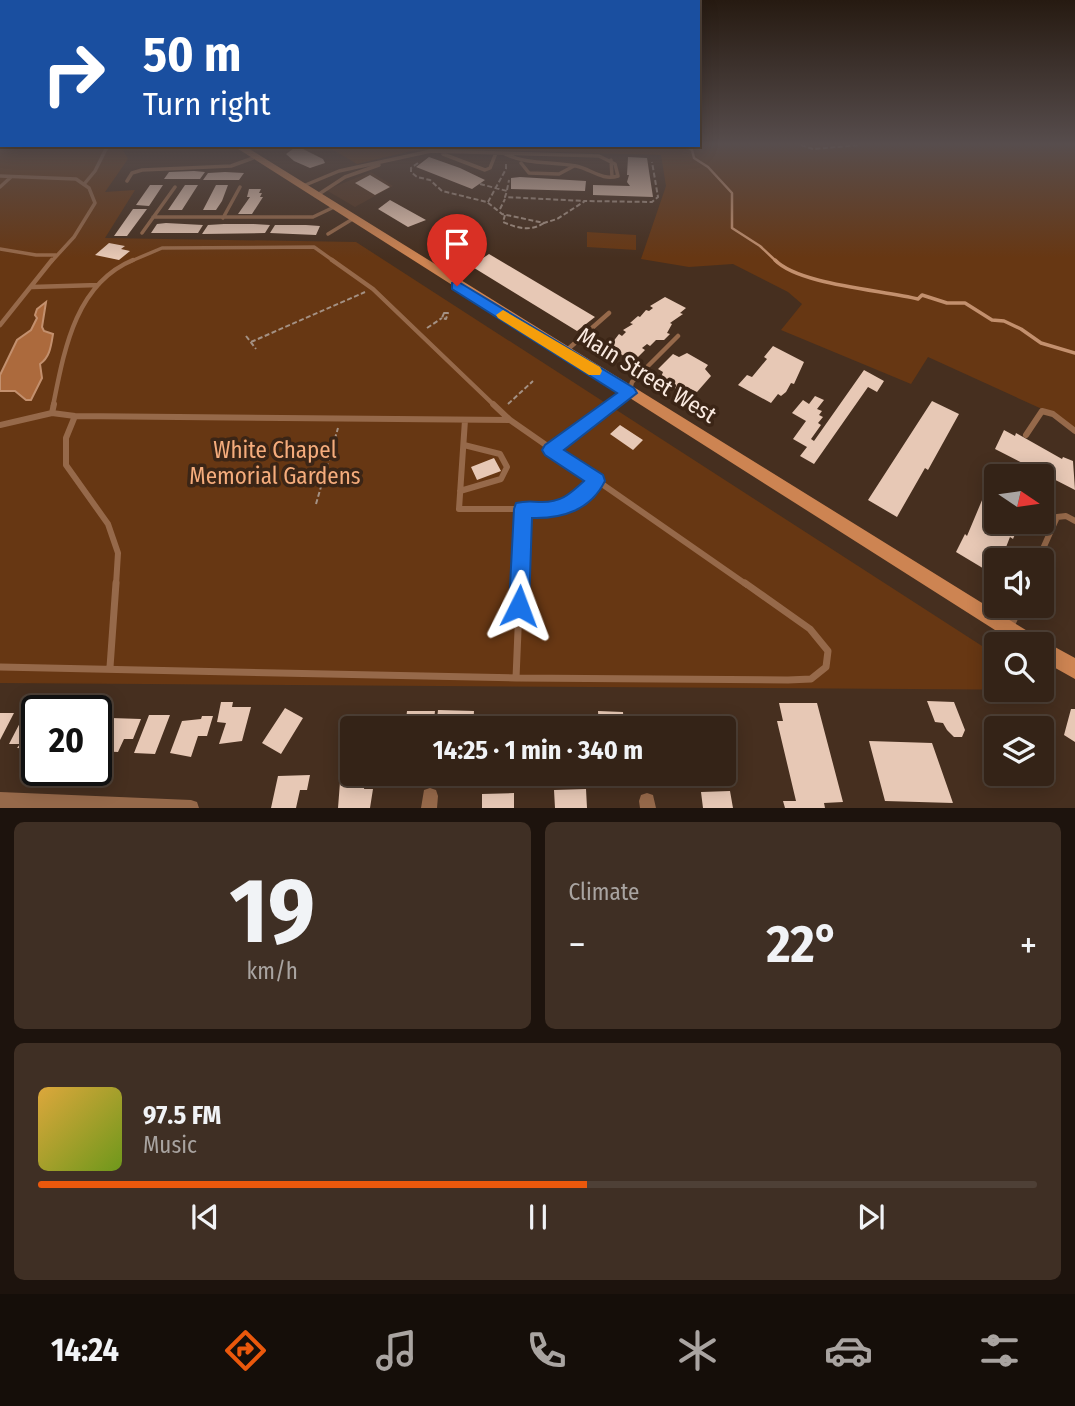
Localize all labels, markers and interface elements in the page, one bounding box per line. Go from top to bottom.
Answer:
text: 50 m [143,25,241,84]
icon: right [28,28,119,119]
text: Turn right [143,85,270,123]
pin [427,214,487,286]
icon: arrive [438,225,476,263]
street label: Main Street West [572,321,722,429]
park label: White Chapel Memorial Gardens [189,436,361,490]
north arrow [984,464,1054,534]
map controls [984,464,1054,786]
button: sound [984,548,1054,618]
position arrow [482,569,556,643]
button: search [984,632,1054,702]
speed limit sign: 20 [21,695,112,786]
button: layers [984,716,1054,786]
text: 14:25 · 1 min · 340 m [433,735,643,766]
text: 19 [229,857,315,966]
text: Climate [569,878,639,906]
text: 22° [766,913,839,976]
text: − [569,922,586,968]
text: + [1020,922,1037,968]
text: km/h [247,957,298,985]
text: 97.5 FM [143,1100,221,1131]
text: Music [143,1131,197,1159]
icon: previous [186,1198,224,1236]
icon: pause [519,1198,557,1236]
icon: next [852,1198,890,1236]
icon: directions [221,1326,270,1375]
icon: music [372,1326,421,1375]
icon: phone [522,1326,571,1375]
icon: climate [673,1326,722,1375]
icon: car [824,1326,873,1375]
icon: filters [975,1326,1024,1375]
text: 14:24 [51,1331,119,1369]

